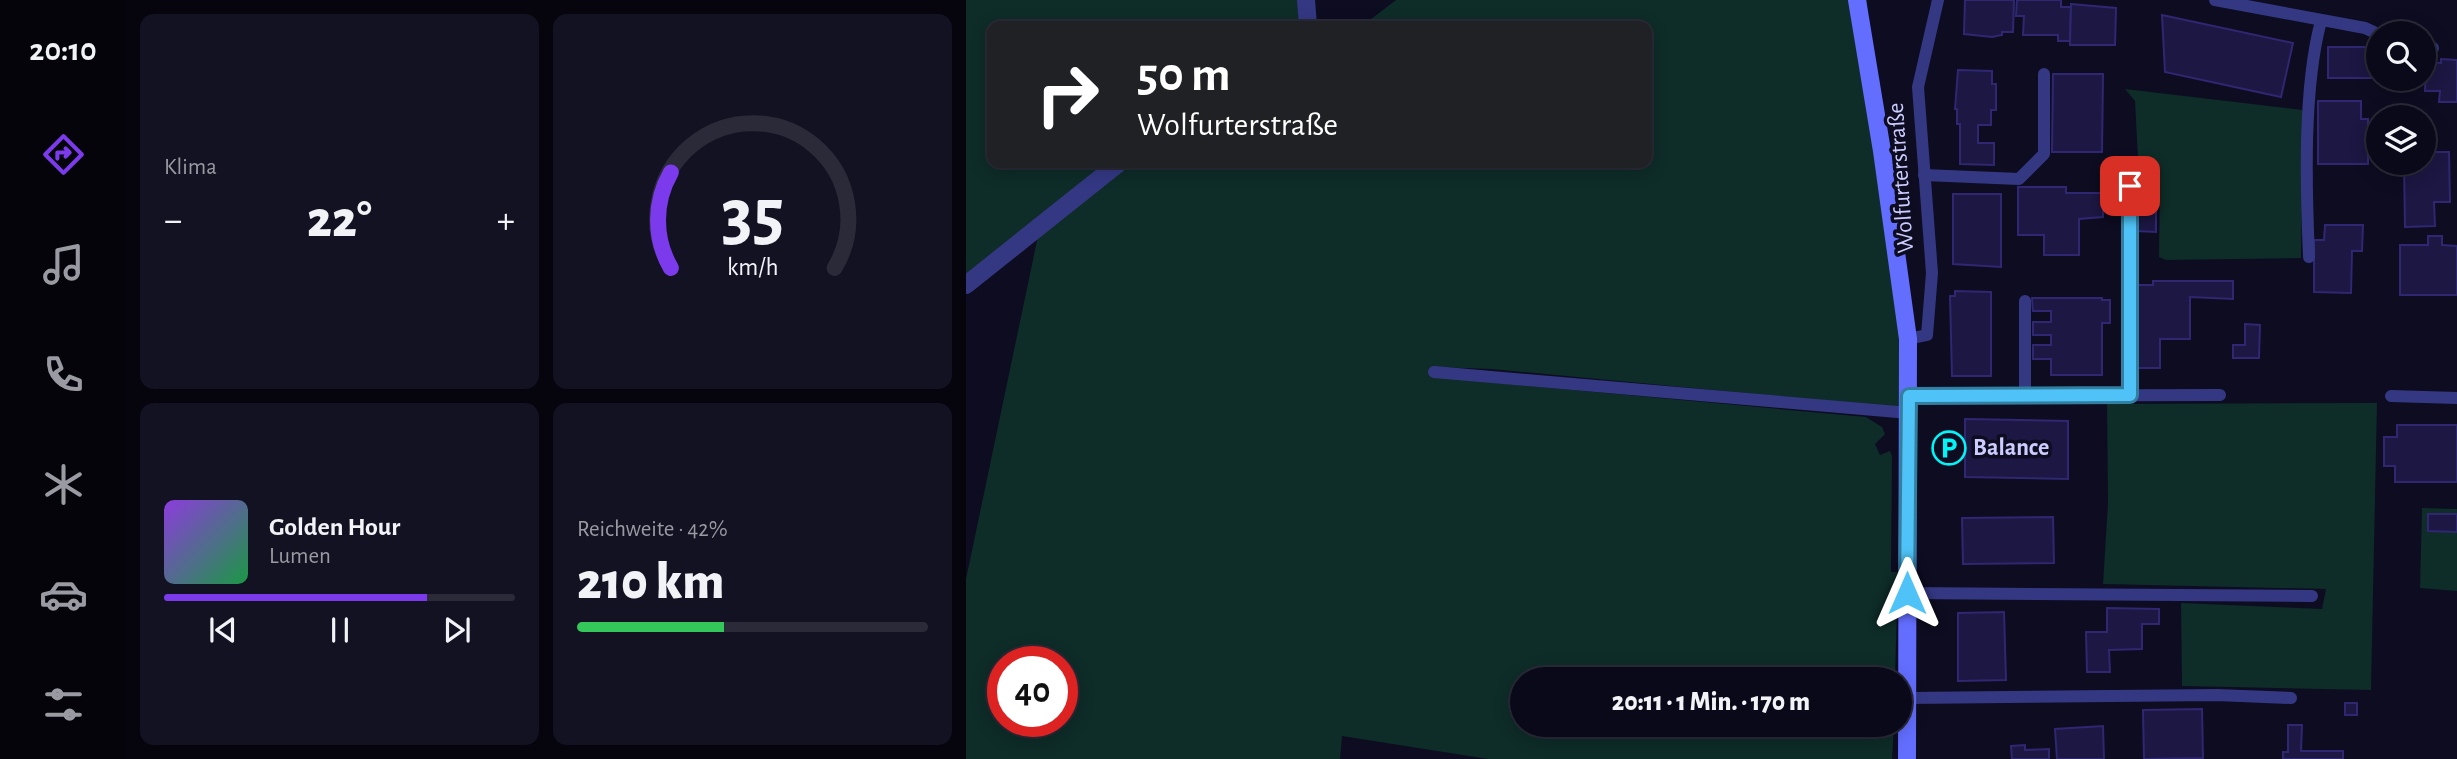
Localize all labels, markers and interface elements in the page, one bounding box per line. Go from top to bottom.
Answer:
map controls [2366,21,2436,175]
button: search [2366,21,2436,91]
text: 20:10 [29,34,97,66]
icon: right [1022,49,1113,140]
text: 50 m [1137,51,1231,100]
street label: Wolfurterstraße [1884,102,1918,254]
button: layers [2366,105,2436,175]
text: Wolfurterstraße [1137,109,1338,141]
icon: directions [39,130,88,179]
text: Klima [164,156,217,179]
pin [2100,156,2160,216]
icon: arrive [2111,167,2149,205]
text: 35 [721,180,784,253]
text: 22° [307,194,372,246]
text: − [164,202,182,240]
text: + [497,202,515,240]
icon: music [39,240,88,289]
text: km/h [727,254,778,279]
icon: phone [39,350,88,399]
parking icon: Balance [1930,429,1968,467]
place label: Balance [1973,436,2049,460]
icon: climate [39,460,88,509]
text: Golden Hour [269,514,400,540]
text: Reichweite · 42% [577,518,728,541]
text: Lumen [269,545,331,568]
text: 210 km [577,556,724,608]
position arrow [1870,556,1944,630]
icon: car [39,570,88,619]
icon: previous [204,611,242,649]
icon: pause [321,611,359,649]
icon: next [438,611,476,649]
speed limit sign: 40 [987,646,1078,737]
icon: filters [39,680,88,729]
text: 20:11 · 1 Min. · 170 m [1612,689,1810,715]

